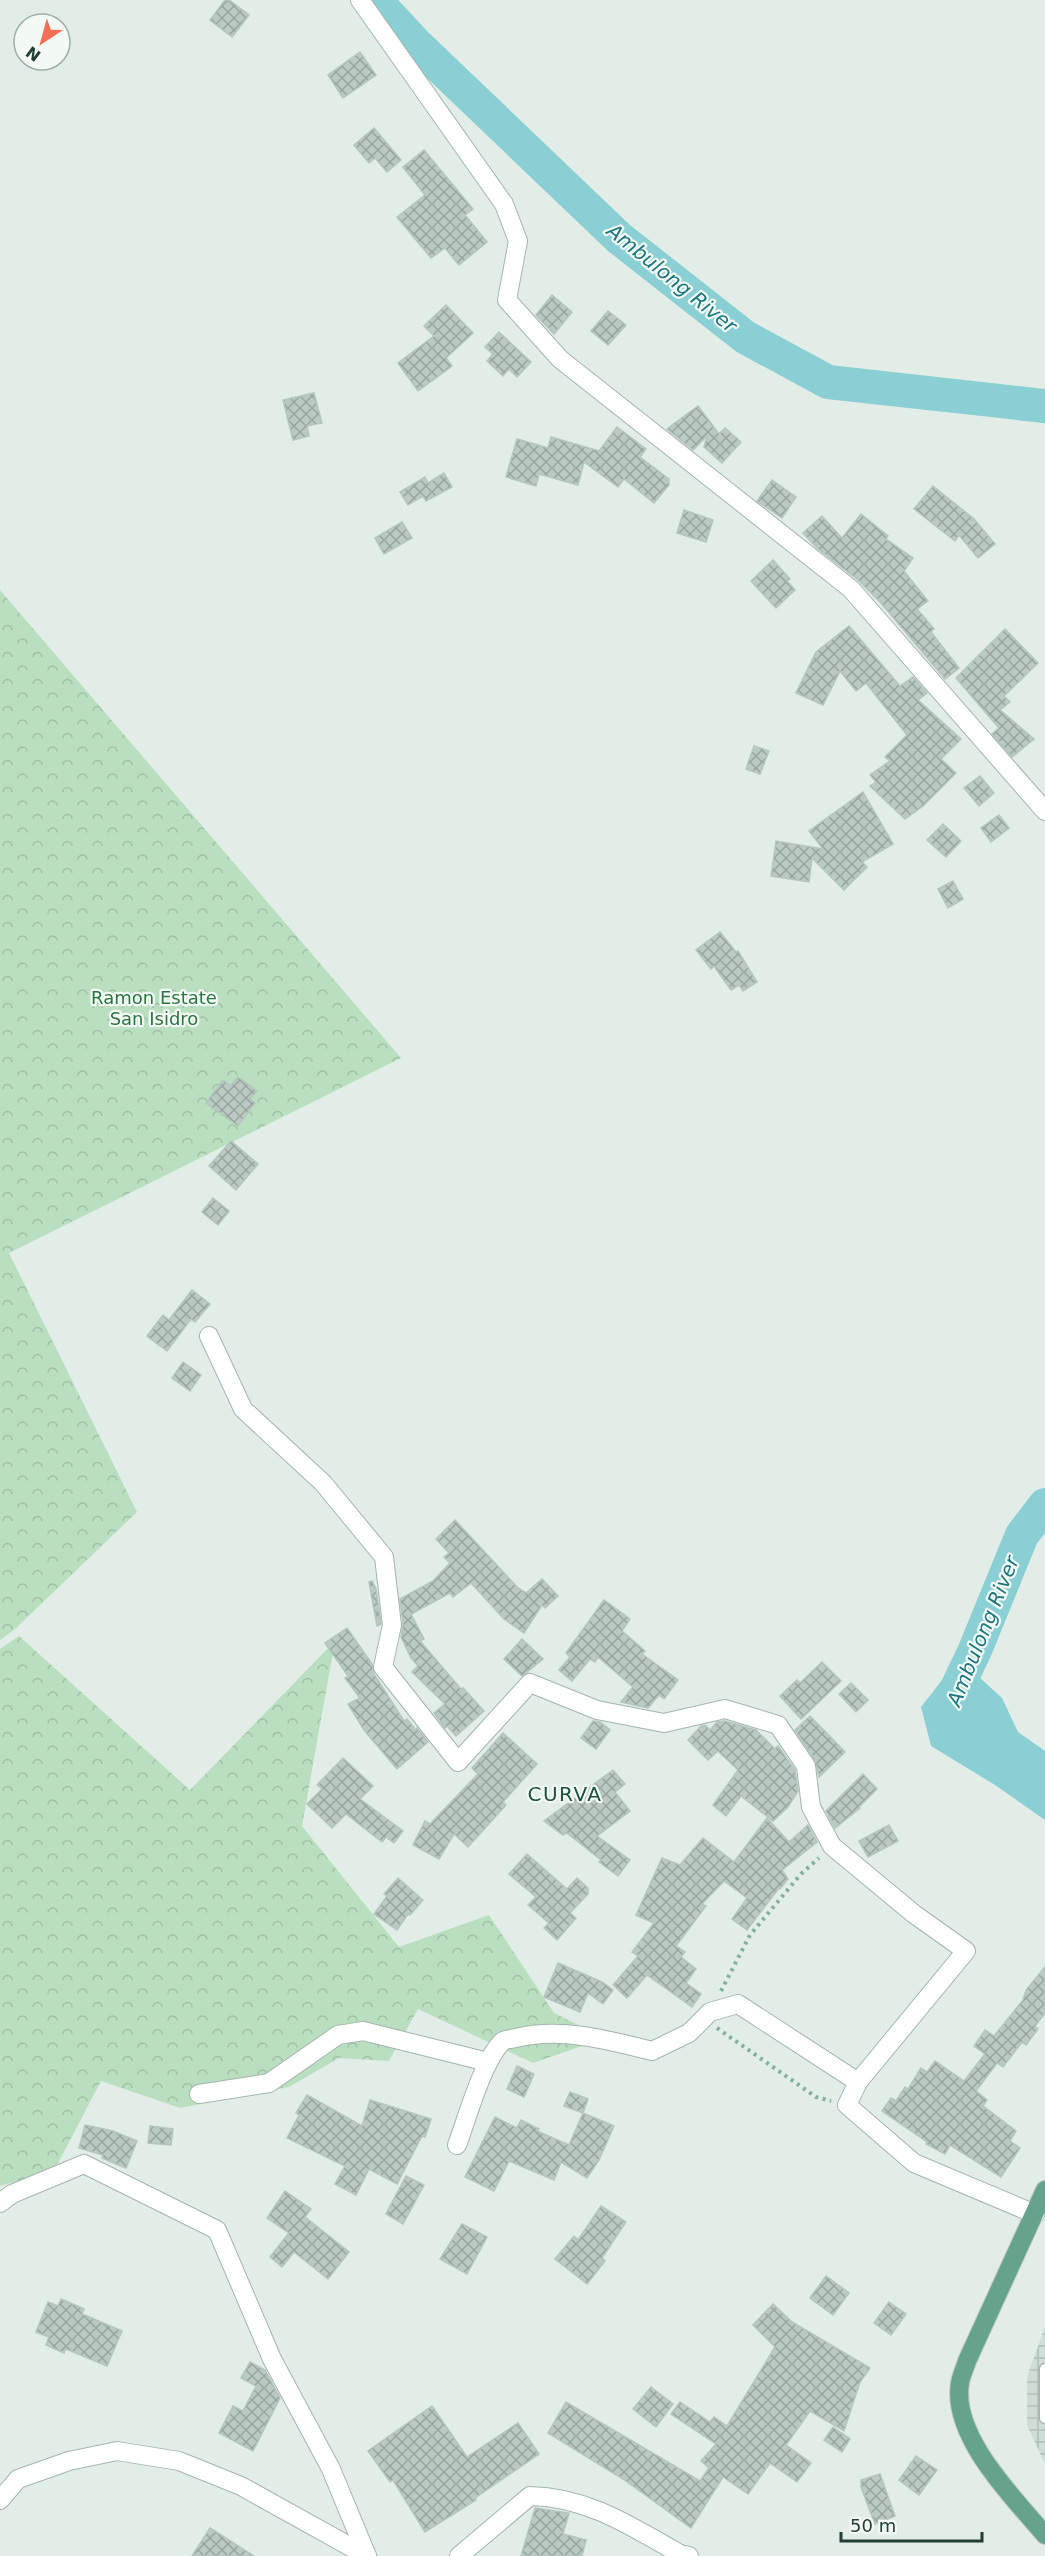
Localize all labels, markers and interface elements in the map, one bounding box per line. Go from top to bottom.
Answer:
north arrow [12,12,72,72]
text: N [22,42,44,65]
water label: Ambulong River [601,217,743,339]
park label: Ramon Estate San Isidro [91,987,217,1029]
water label: Ambulong River [941,1551,1025,1711]
district label: CURVA [528,1782,603,1806]
scale bar [841,2505,982,2543]
text: 50 m [850,2515,896,2536]

